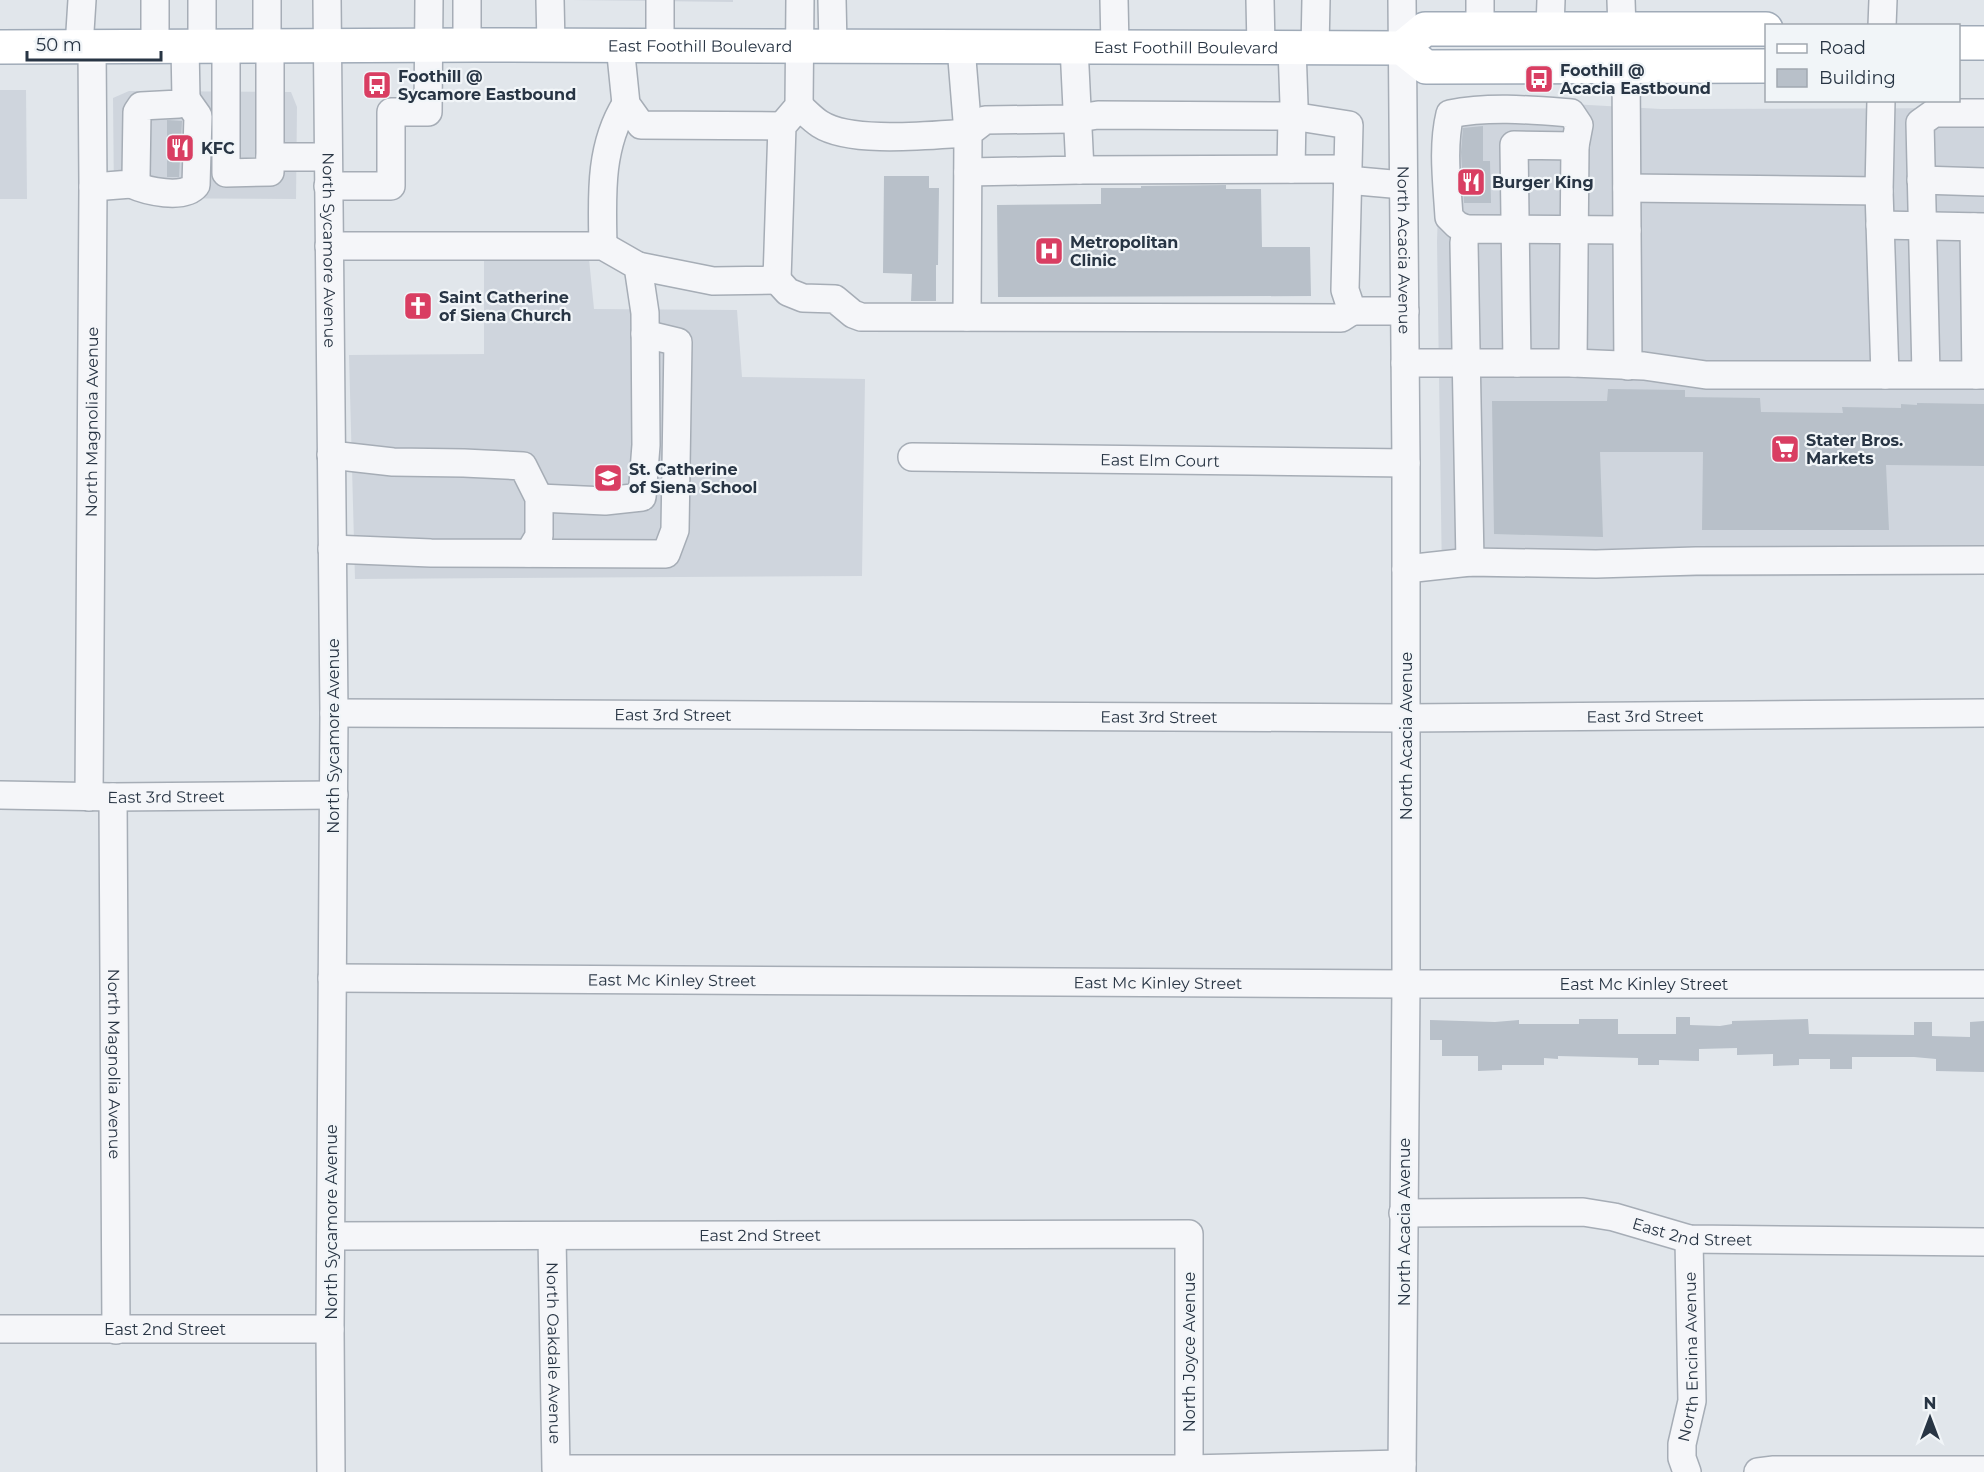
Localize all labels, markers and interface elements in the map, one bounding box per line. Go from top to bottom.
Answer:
scale bar [27,24,160,62]
legend [1765,24,1960,102]
text: 50 m [36,34,82,56]
street label: East Foothill Boulevard [608,36,792,56]
text: Road [1819,37,1866,59]
street label: East Foothill Boulevard [1094,38,1278,58]
place label: Foothill @ Acacia Eastbound [1559,61,1711,98]
bus stop icon: Foothill @ Acacia Eastbound [1523,63,1555,95]
place label: Foothill @ Sycamore Eastbound [398,67,576,104]
text: Building [1819,67,1896,89]
bus stop icon: Foothill @ Sycamore Eastbound [361,69,393,101]
restaurant icon: KFC [164,132,196,164]
place label: KFC [201,139,235,158]
street label: North Sycamore Avenue [318,152,339,348]
street label: North Acacia Avenue [1393,166,1414,334]
restaurant icon: Burger King [1455,166,1487,198]
place label: Burger King [1492,173,1594,192]
place label: Metropolitan Clinic [1070,233,1178,270]
hospital icon: Metropolitan Clinic [1033,235,1065,267]
place label: Saint Catherine of Siena Church [439,288,572,325]
church icon: Saint Catherine of Siena Church [402,290,434,322]
street label: North Magnolia Avenue [82,327,102,517]
place label: Stater Bros. Markets [1806,431,1903,468]
supermarket icon: Stater Bros. Markets [1769,433,1801,465]
street label: East Elm Court [1100,450,1220,471]
place label: St. Catherine of Siena School [629,460,757,497]
school or university icon: St. Catherine of Siena School [592,462,624,494]
street label: North Sycamore Avenue [324,638,343,834]
street label: North Acacia Avenue [1397,652,1416,820]
street label: East 3rd Street [614,705,732,725]
street label: East 3rd Street [1586,706,1704,726]
street label: East 3rd Street [1100,708,1218,727]
street label: East 3rd Street [107,787,225,807]
street label: North Magnolia Avenue [104,969,124,1159]
street label: East Mc Kinley Street [588,970,757,990]
street label: East Mc Kinley Street [1074,973,1243,993]
street label: East Mc Kinley Street [1560,975,1729,994]
street label: North Sycamore Avenue [322,1124,341,1320]
street label: North Acacia Avenue [1395,1138,1414,1306]
street label: East 2nd Street [1630,1214,1753,1250]
street label: East 2nd Street [699,1226,821,1245]
street label: North Oakdale Avenue [542,1262,565,1444]
street label: North Encina Avenue [1674,1271,1702,1444]
street label: North Joyce Avenue [1180,1272,1199,1432]
street label: East 2nd Street [104,1320,226,1339]
north arrow [1900,1388,1960,1448]
text: N [1924,1394,1936,1413]

